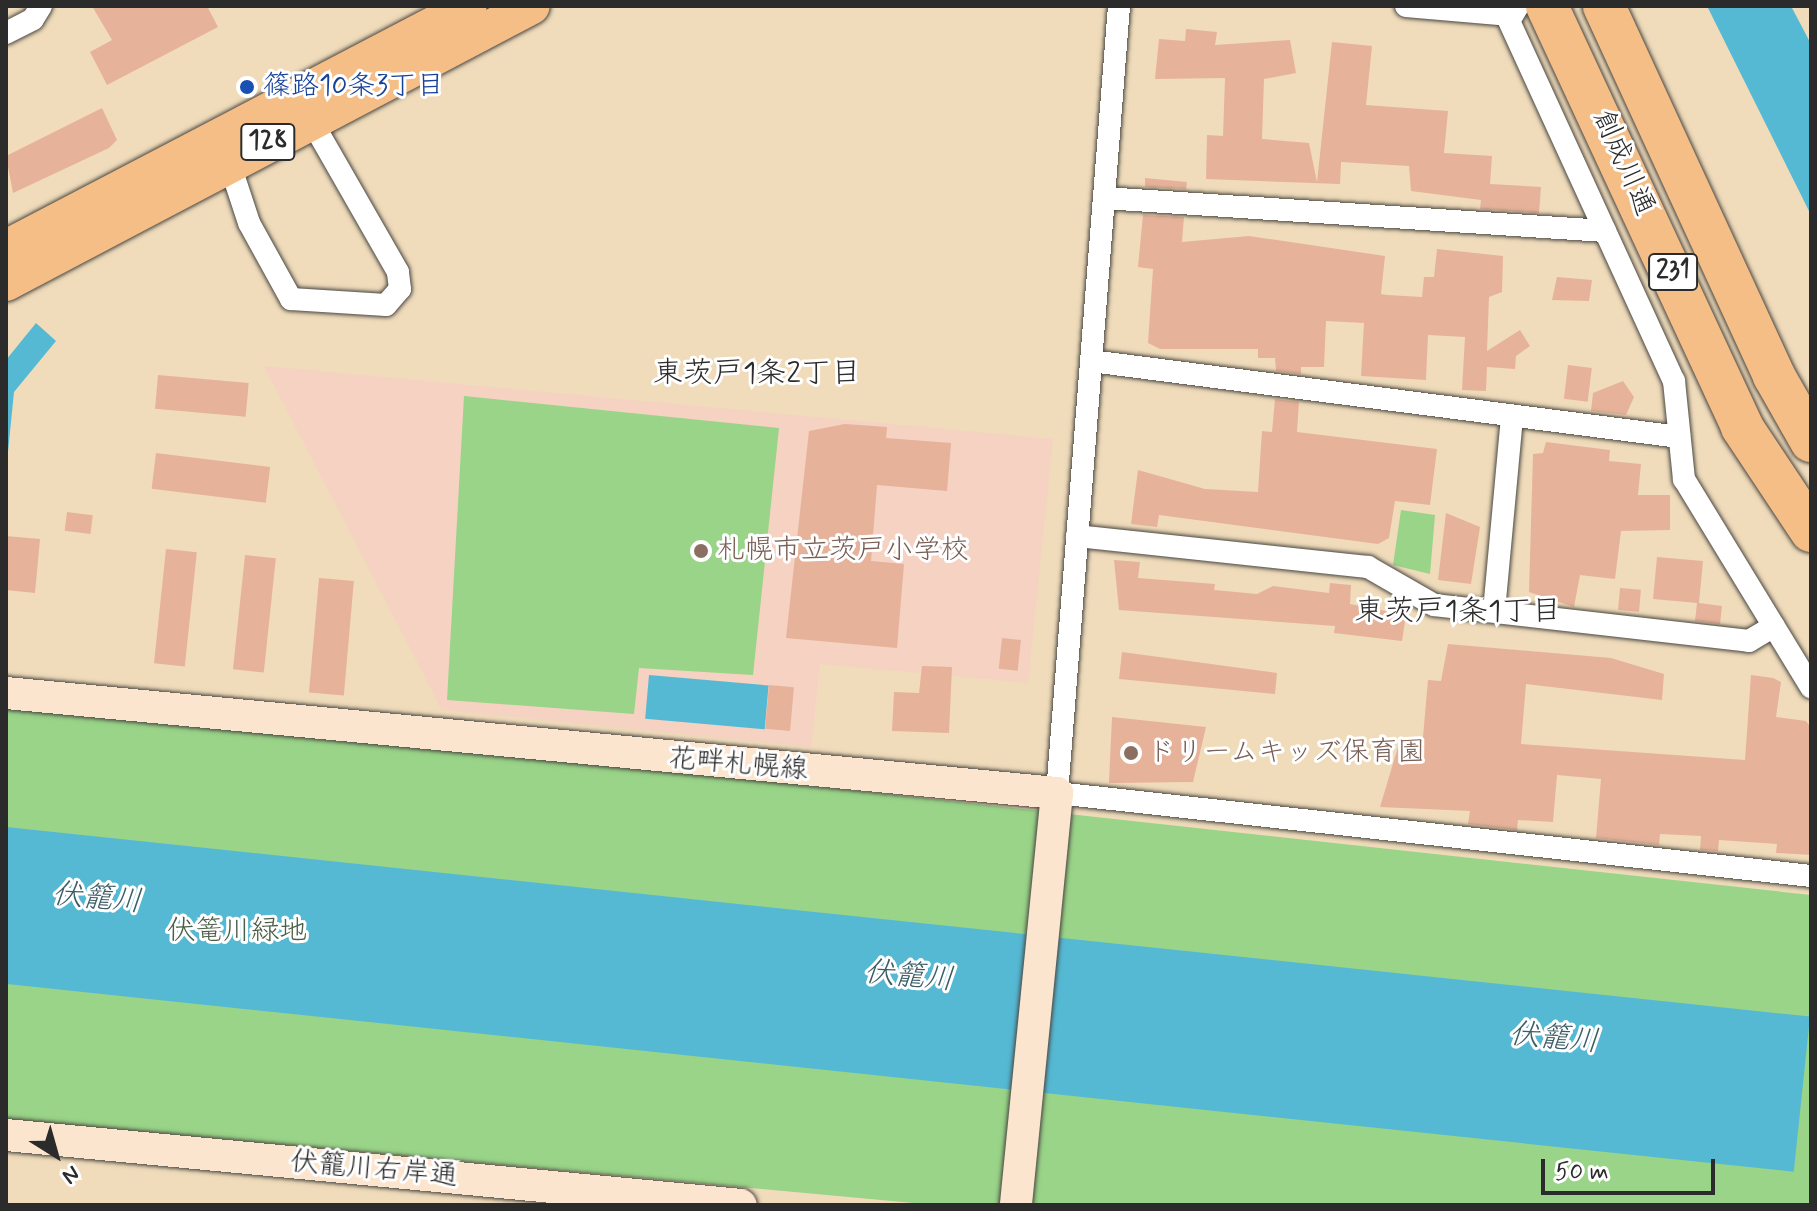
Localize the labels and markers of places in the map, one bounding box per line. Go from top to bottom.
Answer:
place label: 篠路10条3丁目 [263,70,444,104]
marker: 篠路10条3丁目 [238,78,256,96]
place label: 札幌市立茨戸小学校 [717,534,969,568]
marker: 札幌市立茨戸小学校 [692,542,710,560]
place label: ドリームキッズ保育園 [1147,736,1427,770]
marker: ドリームキッズ保育園 [1122,744,1140,762]

